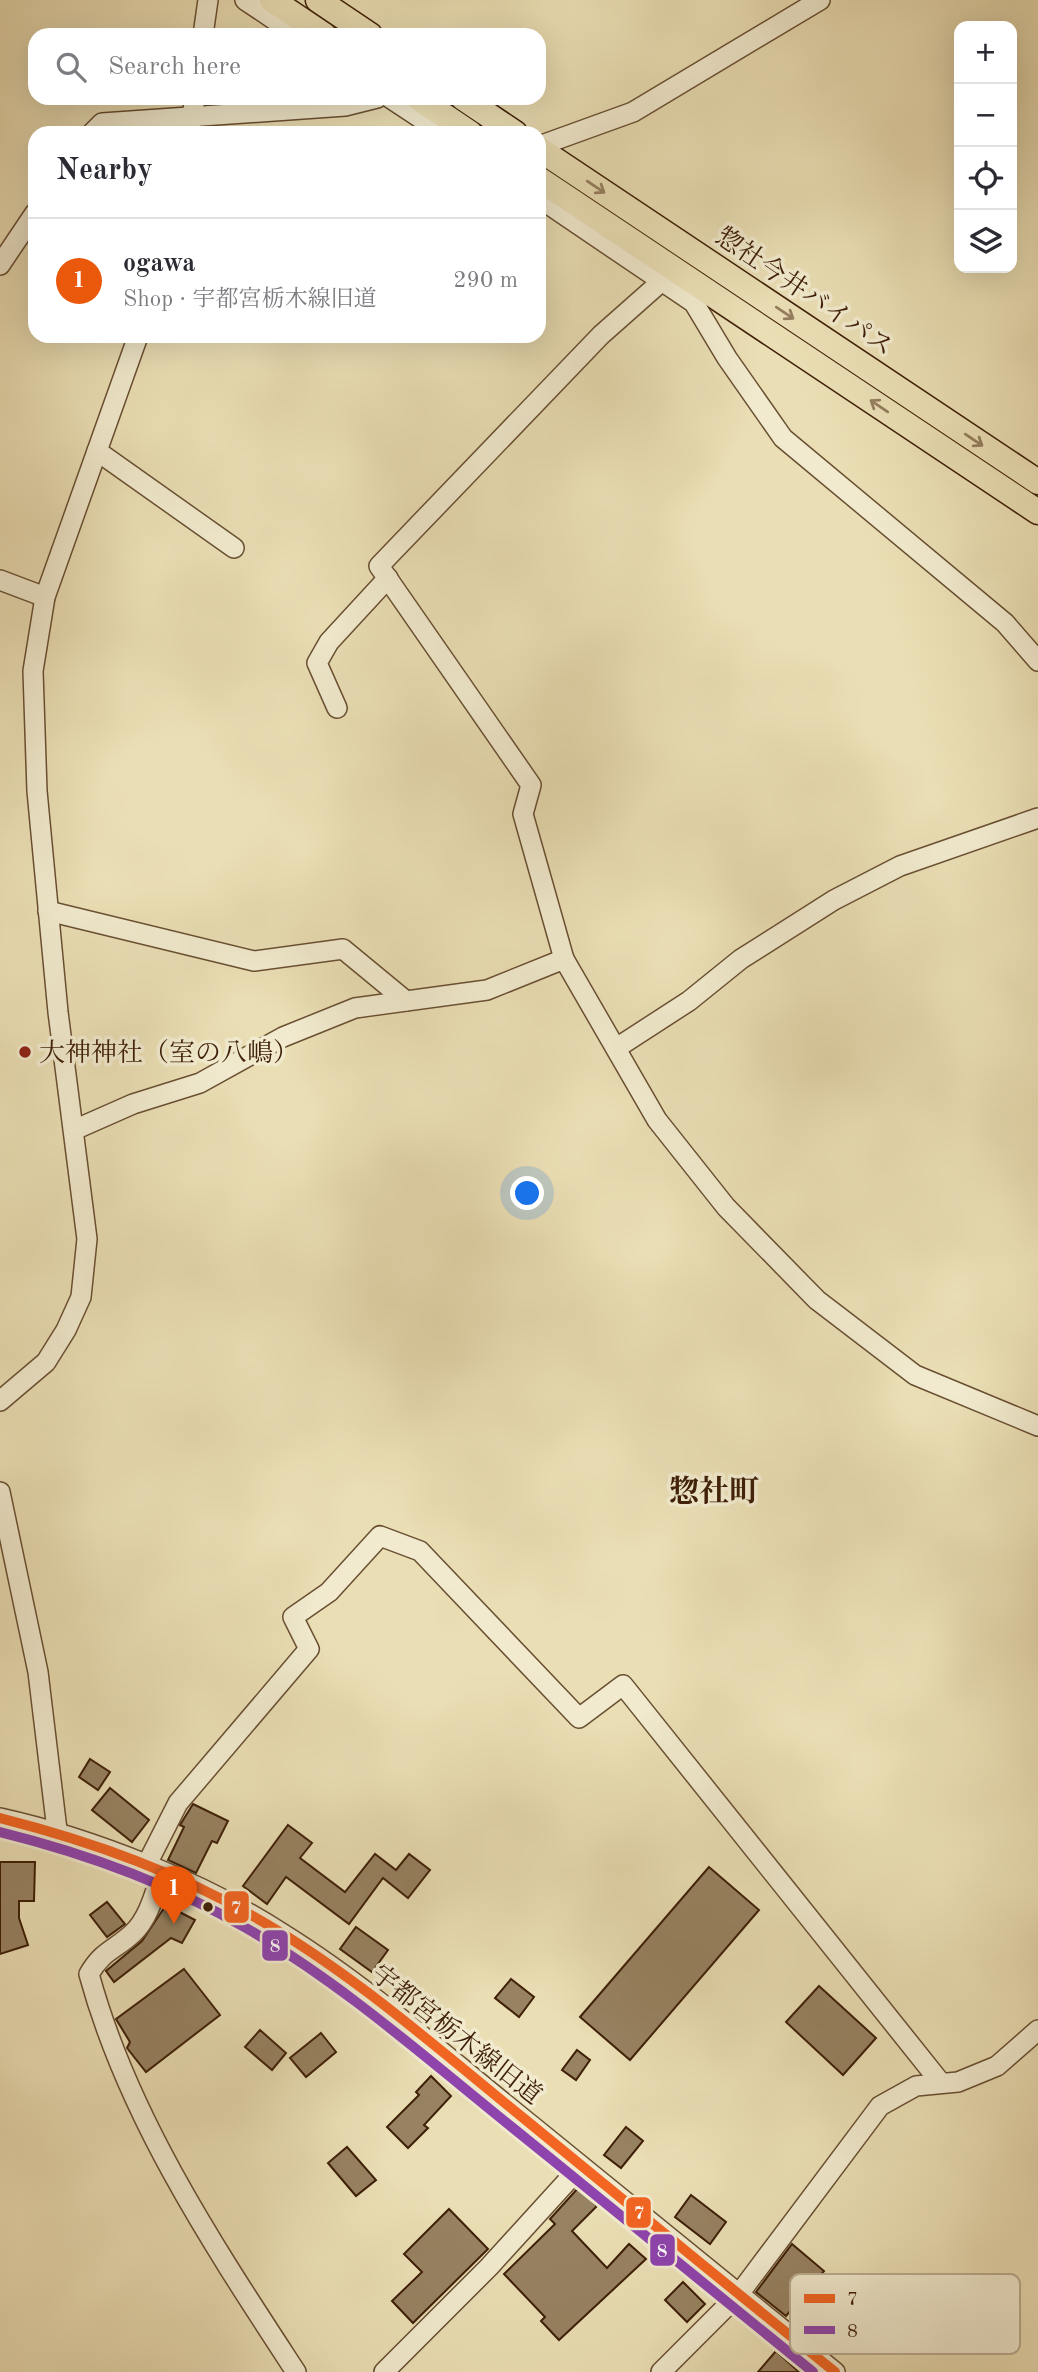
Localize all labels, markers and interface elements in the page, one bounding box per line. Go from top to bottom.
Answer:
map controls [954,21,1017,273]
button: + [954,21,1017,84]
search box [28,28,546,105]
icon: search [52,48,90,86]
text: Search here [108,54,241,80]
button: − [954,84,1017,147]
button: locate [954,147,1017,210]
text: Nearby [56,156,153,186]
one-way arrow [586,180,605,194]
button: layers [954,210,1017,273]
street label: 惣社今井バイパス [711,221,899,361]
text: ogawa [123,251,195,277]
text: 1 [72,269,86,292]
text: 290 m [453,269,518,292]
text: Shop · 宇都宮栃木線旧道 [123,288,376,311]
one-way arrow [775,306,794,320]
one-way arrow [870,399,889,413]
one-way arrow [964,432,983,447]
place label: 大神神社（室の八嶋） [39,1038,299,1067]
marker: 大神神社（室の八嶋） [17,1044,33,1060]
your location [510,1176,544,1210]
district label: 惣社町 [669,1475,759,1508]
pin: 1 [151,1866,197,1924]
line badge: 7 [223,1890,250,1924]
unlabelled marker [201,1900,215,1914]
text: 7 [230,1900,242,1919]
line badge: 8 [261,1929,289,1962]
text: 8 [269,1938,281,1957]
street label: 宇都宮栃木線旧道 [366,1960,547,2110]
line badge: 7 [625,2196,652,2229]
text: 7 [633,2205,645,2224]
line badge: 8 [649,2233,676,2267]
text: 8 [656,2243,668,2262]
legend [790,2274,1020,2354]
text: 7 [847,2291,858,2310]
text: 8 [847,2323,858,2342]

